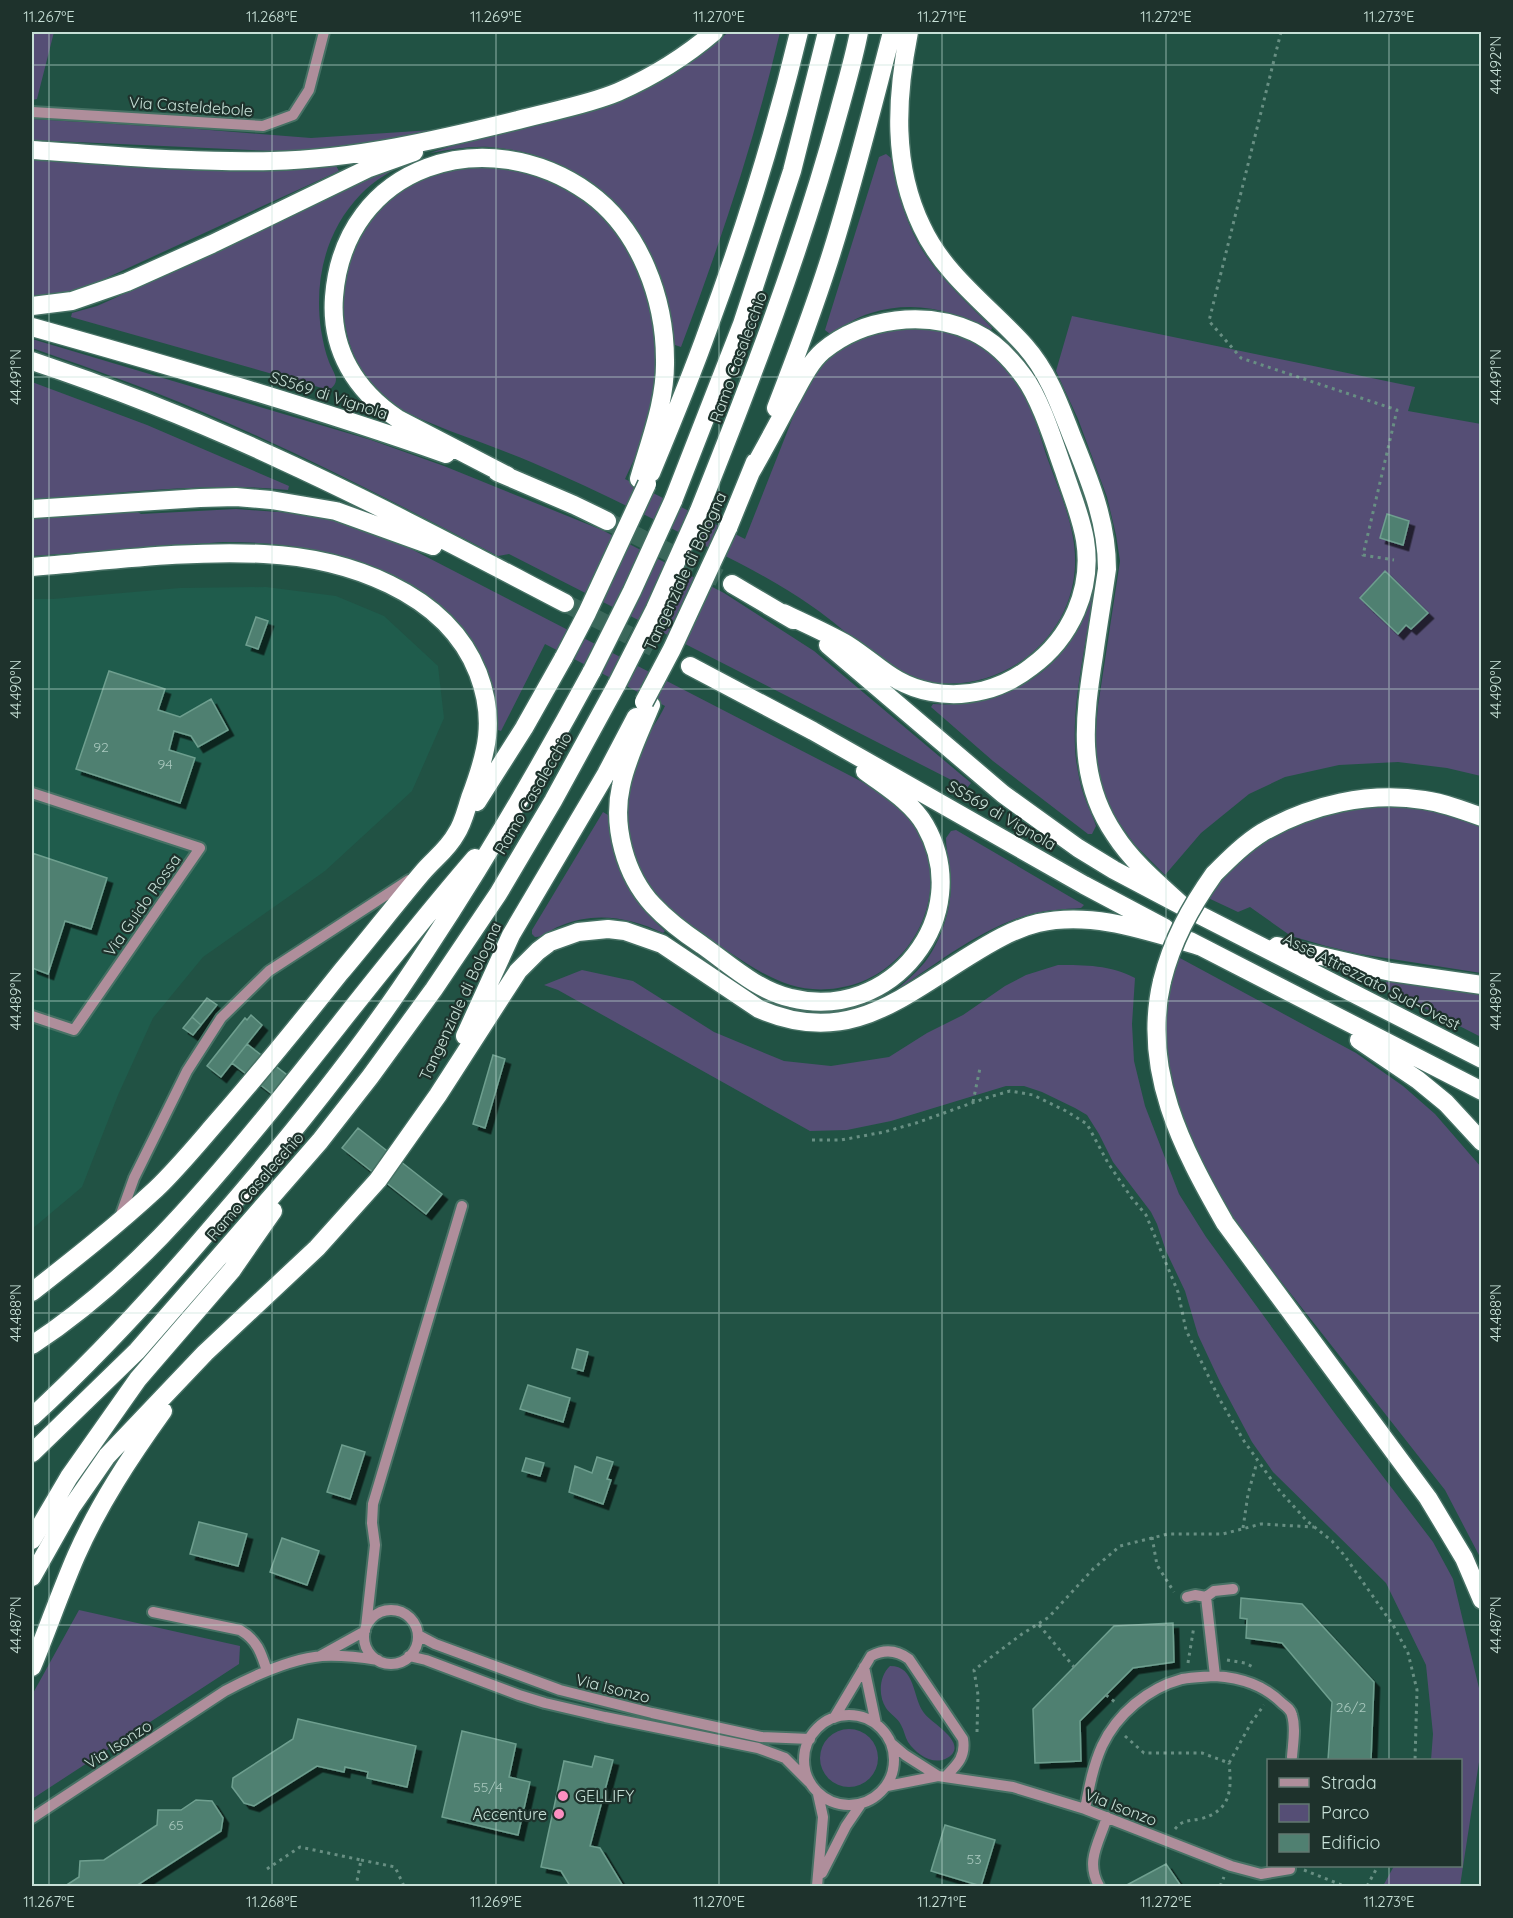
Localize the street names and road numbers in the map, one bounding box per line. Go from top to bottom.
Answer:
street label: Via Casteldebole [128,92,254,120]
street label: Ramo Casalecchio [705,289,771,425]
street label: SS569 di Vignola [268,367,390,423]
street label: Tangenziale di Bologna [640,489,730,653]
street label: Ramo Casalecchio [490,728,576,858]
street label: SS569 di Vignola [944,776,1060,854]
street label: Via Guido Rossa [99,850,185,960]
street label: Tangenziale di Bologna [415,919,505,1083]
street label: Asse Attrezzato Sud-Ovest [1280,928,1464,1034]
street label: Ramo Casalecchio [202,1127,308,1245]
street label: Via Isonzo [574,1669,652,1707]
street label: Via Isonzo [81,1715,155,1773]
street label: Via Isonzo [1082,1784,1160,1830]

